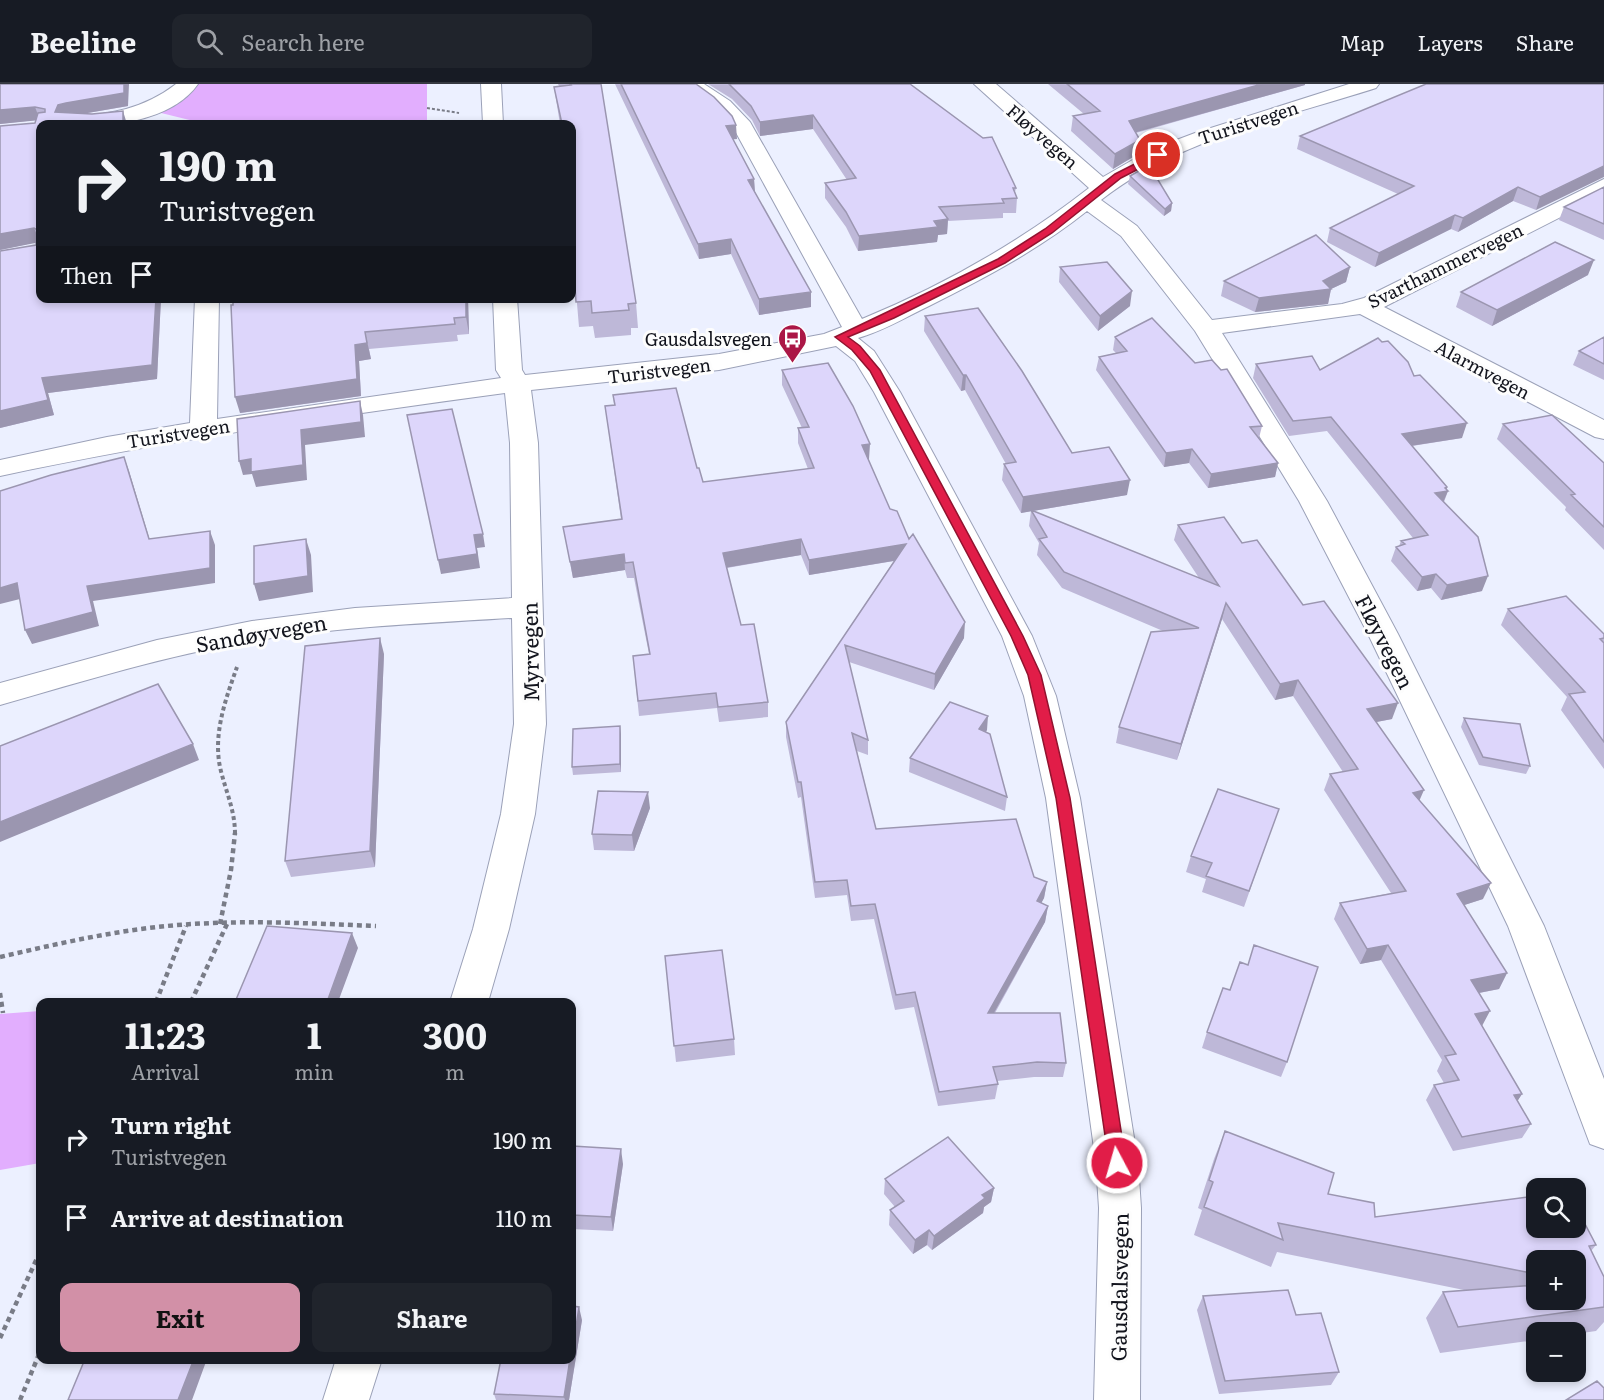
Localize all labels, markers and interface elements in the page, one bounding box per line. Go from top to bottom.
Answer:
search box [172,14,592,68]
text: Beeline [30,20,136,62]
icon: search [193,25,226,58]
text: Search here [241,25,365,58]
text: Map [1340,26,1385,57]
text: Layers [1418,26,1483,57]
text: Share [1516,26,1574,57]
street label: Turistvegen [1194,93,1302,151]
street label: Fløyvegen [1001,97,1085,175]
pin [1132,129,1183,180]
text: 190 m [159,132,277,194]
icon: arrive [1141,138,1174,171]
icon: right [60,144,138,222]
text: Turistvegen [159,189,315,229]
street label: Svarthammervegen [1363,216,1527,314]
text: Then [60,258,113,291]
icon: arrive [125,258,158,291]
bus stop icon: Gausdalsvegen [777,322,809,364]
place label: Gausdalsvegen [645,325,772,352]
street label: Alarmvegen [1431,333,1535,405]
street label: Turistvegen [606,350,712,390]
street label: Turistvegen [124,411,232,454]
street label: Fløyvegen [1349,588,1423,694]
street label: Myrvegen [513,602,545,702]
street label: Sandøyvegen [193,605,329,659]
text: 11:23 [125,1007,206,1060]
text: 1 [307,1007,322,1060]
text: 300 [423,1007,487,1060]
text: Arrival [131,1056,199,1086]
text: min [295,1056,334,1086]
text: m [445,1056,465,1086]
text: Turn right [111,1108,231,1141]
icon: right [60,1123,93,1156]
text: 190 m [493,1123,552,1156]
position arrow [1085,1131,1149,1195]
text: Turistvegen [111,1141,227,1171]
map controls [1526,1178,1586,1382]
button: search [1526,1178,1586,1238]
icon: arrive [60,1201,93,1234]
text: Arrive at destination [111,1201,344,1234]
text: 110 m [496,1201,552,1234]
street label: Gausdalsvegen [1101,1212,1135,1362]
button: + [1526,1250,1586,1310]
button: Exit [60,1283,300,1352]
button: Share [312,1283,552,1352]
button: − [1526,1322,1586,1382]

